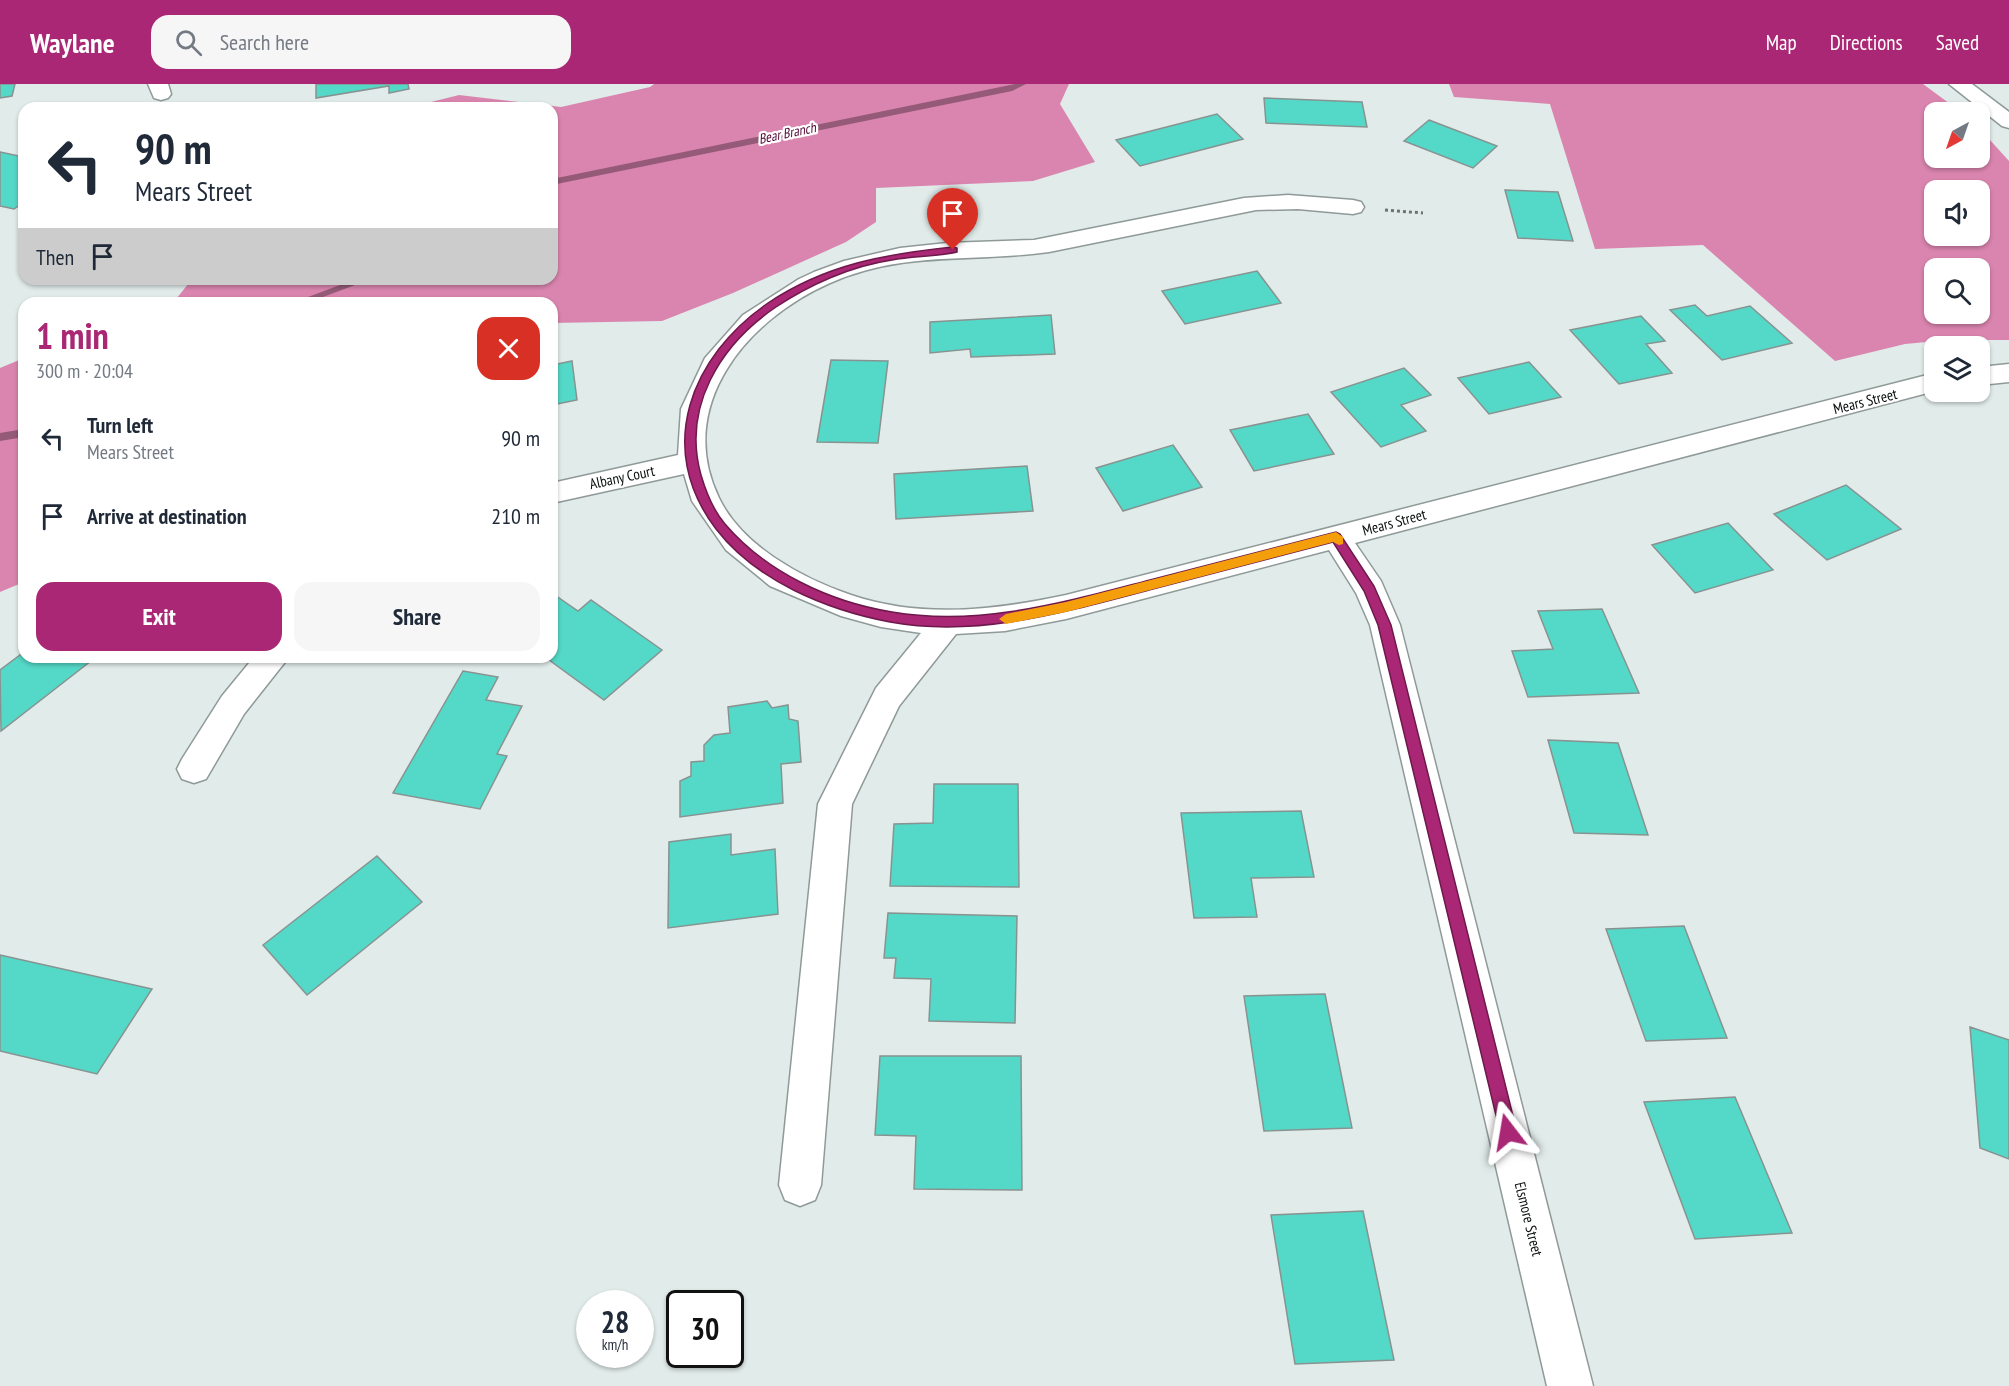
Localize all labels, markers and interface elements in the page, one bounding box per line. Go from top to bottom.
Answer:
search box [151,15,571,69]
text: Waylane [30,24,115,61]
icon: search [172,26,205,59]
text: Search here [220,28,309,56]
text: Map [1766,29,1797,56]
text: Directions [1830,29,1903,56]
text: Saved [1936,29,1979,56]
north arrow [1924,102,1990,168]
map controls [1924,102,1990,402]
water label: Bear Branch [757,118,818,148]
text: 90 m [135,121,212,176]
icon: left [36,126,114,204]
text: Mears Street [135,174,252,208]
button: sound [1924,180,1990,246]
pin [927,188,978,250]
icon: arrive [936,197,969,230]
icon: arrive [86,240,119,273]
text: Then [36,243,74,271]
button: search [1924,258,1990,324]
text: 1 min [36,312,109,359]
button: close [477,317,540,380]
button: layers [1924,336,1990,402]
text: 300 m · 20:04 [36,358,133,384]
street label: Mears Street [1831,384,1899,418]
text: Turn left [87,411,153,439]
icon: left [36,422,69,455]
text: 90 m [501,424,540,452]
text: Mears Street [87,439,174,465]
street label: Albany Court [588,461,656,493]
icon: arrive [36,500,69,533]
text: Arrive at destination [87,502,247,530]
text: 210 m [491,502,540,530]
street label: Mears Street [1360,504,1428,540]
button: Exit [36,582,282,651]
button: Share [294,582,540,651]
position arrow [1476,1100,1540,1164]
street label: Elsmore Street [1511,1180,1547,1258]
speed limit sign: 30 [666,1290,744,1368]
text: 28 [601,1302,629,1341]
text: km/h [602,1335,628,1354]

